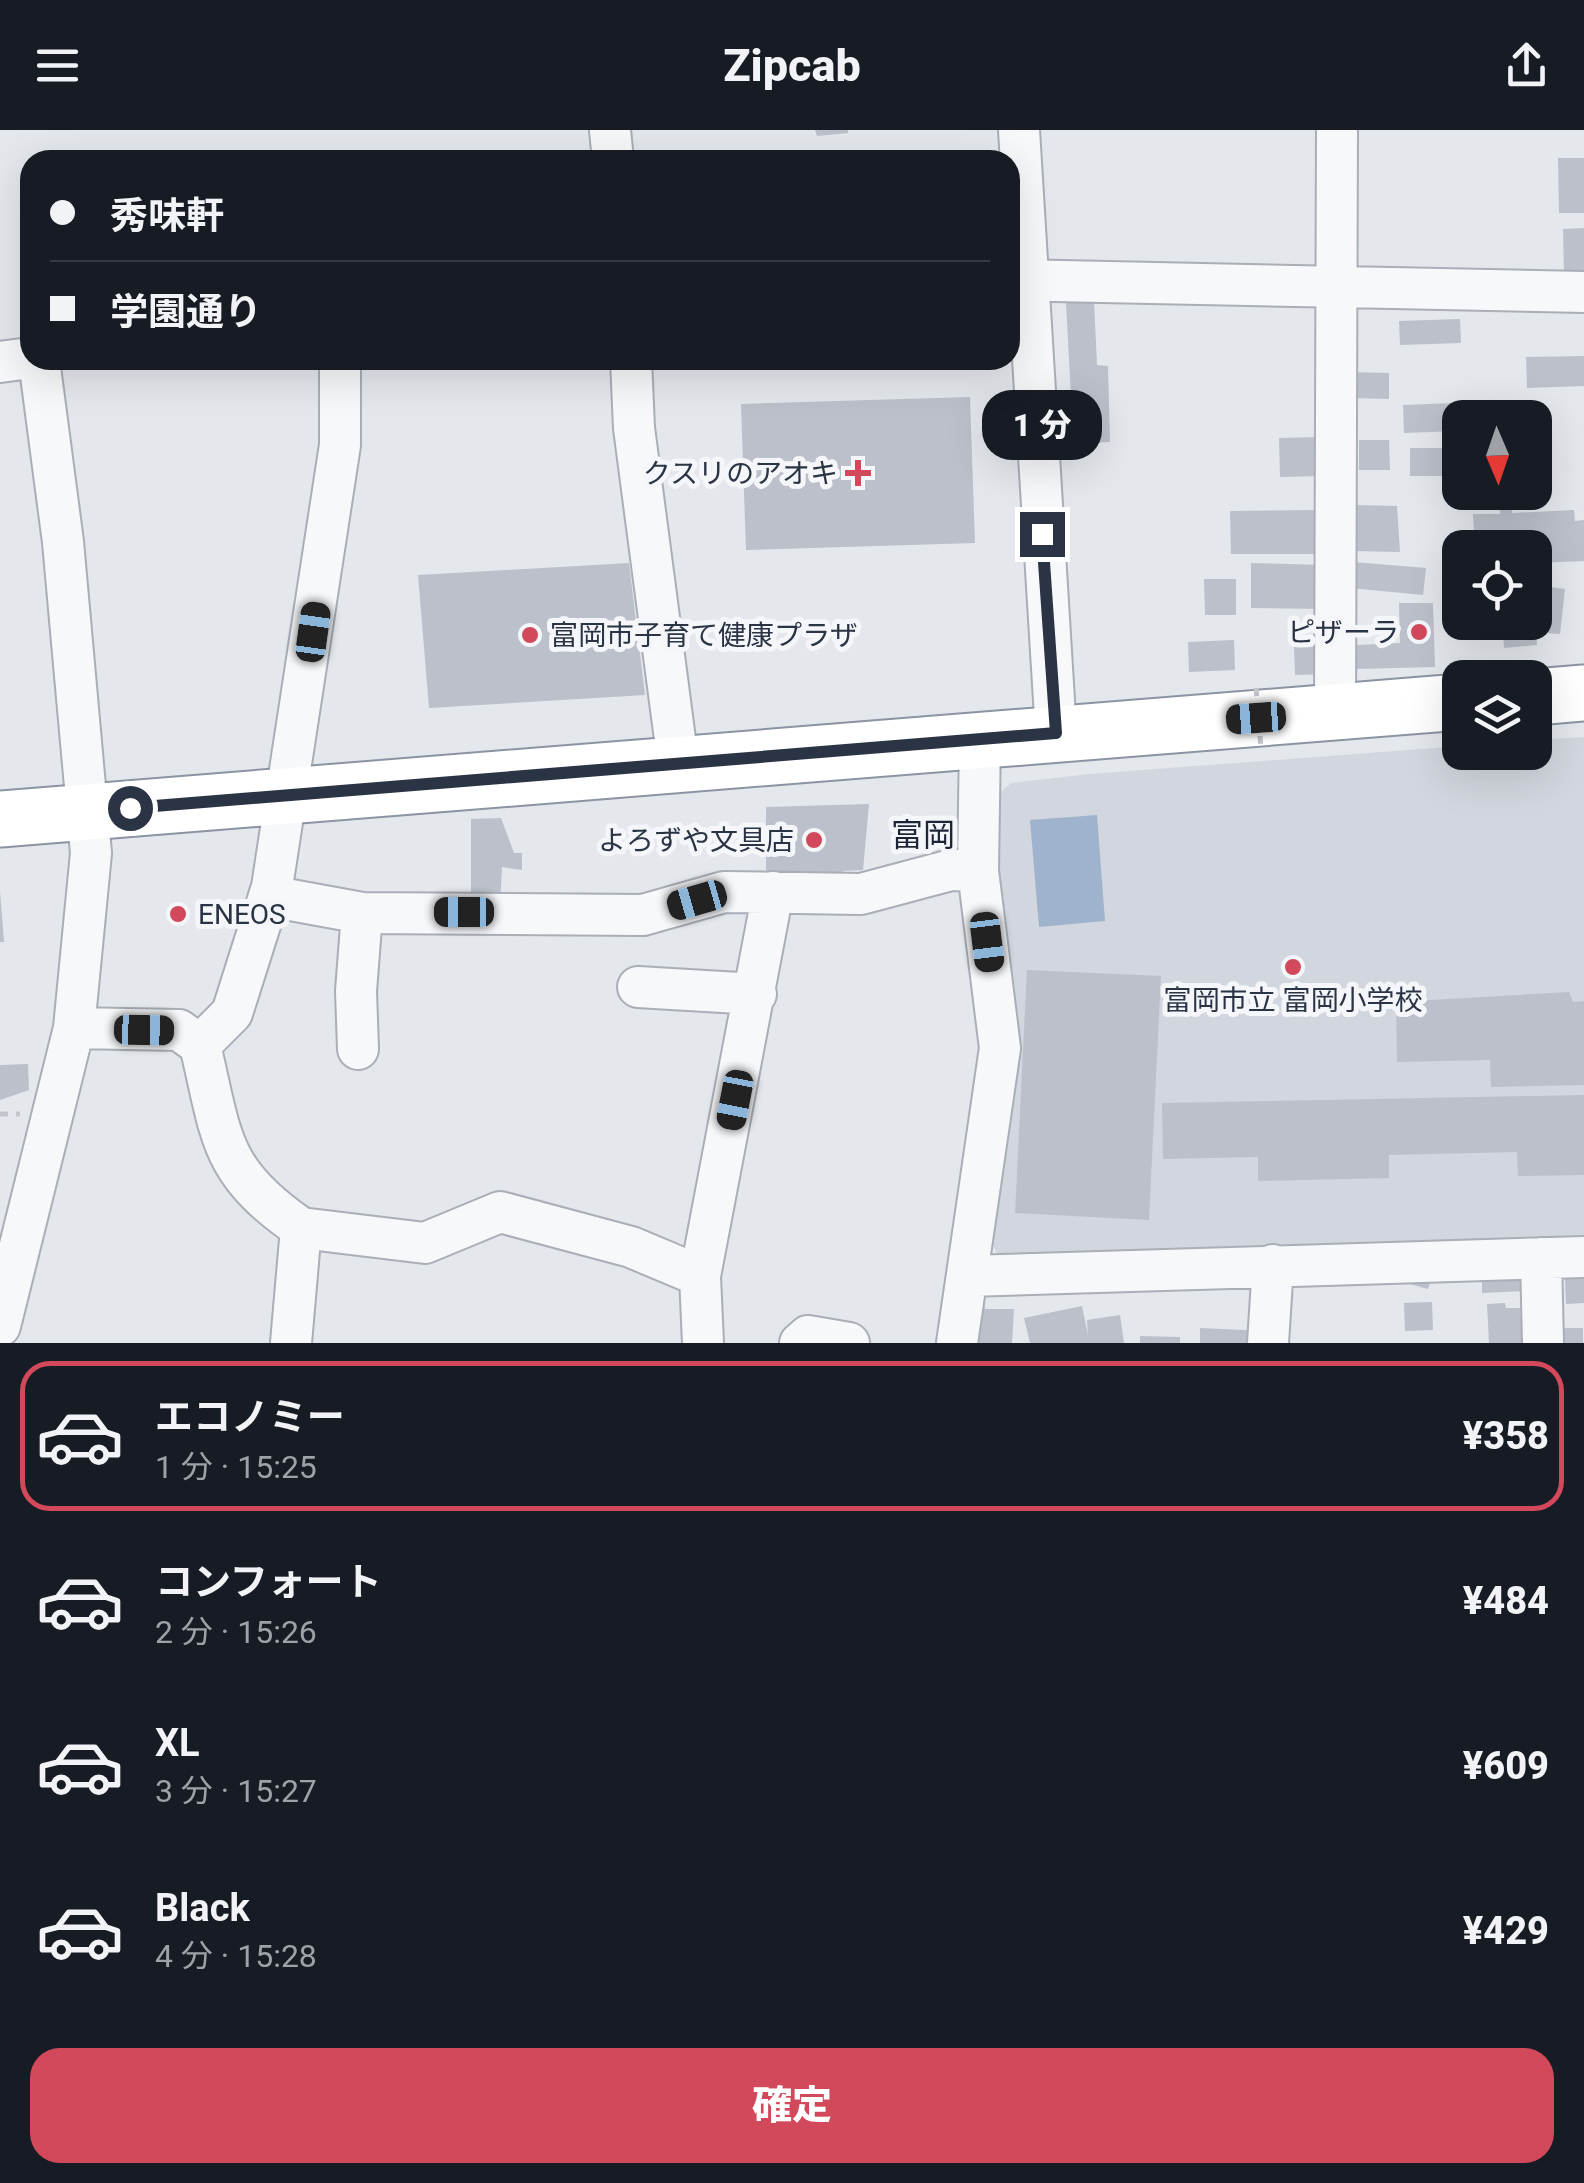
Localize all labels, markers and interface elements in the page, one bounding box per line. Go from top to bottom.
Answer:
icon: menu [30,38,85,93]
icon: share [1499,38,1554,93]
text: Zipcab [723,39,861,92]
text: 秀味軒 [110,194,224,238]
text: 学園通り [110,290,262,334]
callout: 1 分 [982,389,1102,459]
north arrow [1442,400,1552,510]
map controls [1442,400,1552,770]
text: 1 分 [1013,406,1071,444]
place label: クスリのアオキ [643,457,838,490]
marker: クスリのアオキ [847,462,869,484]
route end [1020,512,1065,557]
button: locate [1442,530,1552,640]
car [294,600,332,664]
place label: ピザーラ [1287,616,1399,649]
place label: 富岡市子育て健康プラザ [550,619,858,652]
marker: ピザーラ [1408,621,1430,643]
marker: 富岡市子育て健康プラザ [519,624,541,646]
button: layers [1442,660,1552,770]
car [1225,701,1287,735]
route start [108,786,153,831]
district label: 富岡 [891,816,955,854]
place label: よろずや文具店 [598,824,794,857]
marker: よろずや文具店 [803,829,825,851]
car [664,877,730,923]
car [434,897,494,927]
place label: ENEOS [198,898,286,931]
marker: ENEOS [167,903,189,925]
car [968,910,1006,974]
marker: 富岡市立 富岡小学校 [1282,956,1304,978]
place label: 富岡市立 富岡小学校 [1164,984,1422,1017]
car [114,1014,174,1046]
car [715,1068,755,1132]
icon: car [35,1391,125,1481]
text: エコノミー [155,1395,345,1439]
text: ¥358 [1463,1414,1549,1458]
text: 1 分 · 15:25 [155,1448,317,1486]
icon: car [35,1556,125,1646]
text: コンフォート [155,1560,382,1604]
text: ¥484 [1463,1579,1549,1623]
text: 2 分 · 15:26 [155,1613,317,1651]
icon: car [35,1721,125,1811]
text: XL [155,1721,200,1765]
text: ¥609 [1463,1744,1549,1788]
text: 3 分 · 15:27 [155,1772,317,1810]
icon: car [35,1886,125,1976]
text: Black [155,1886,250,1930]
text: ¥429 [1463,1909,1549,1953]
text: 4 分 · 15:28 [155,1937,317,1975]
button: 確定 [30,2048,1554,2163]

